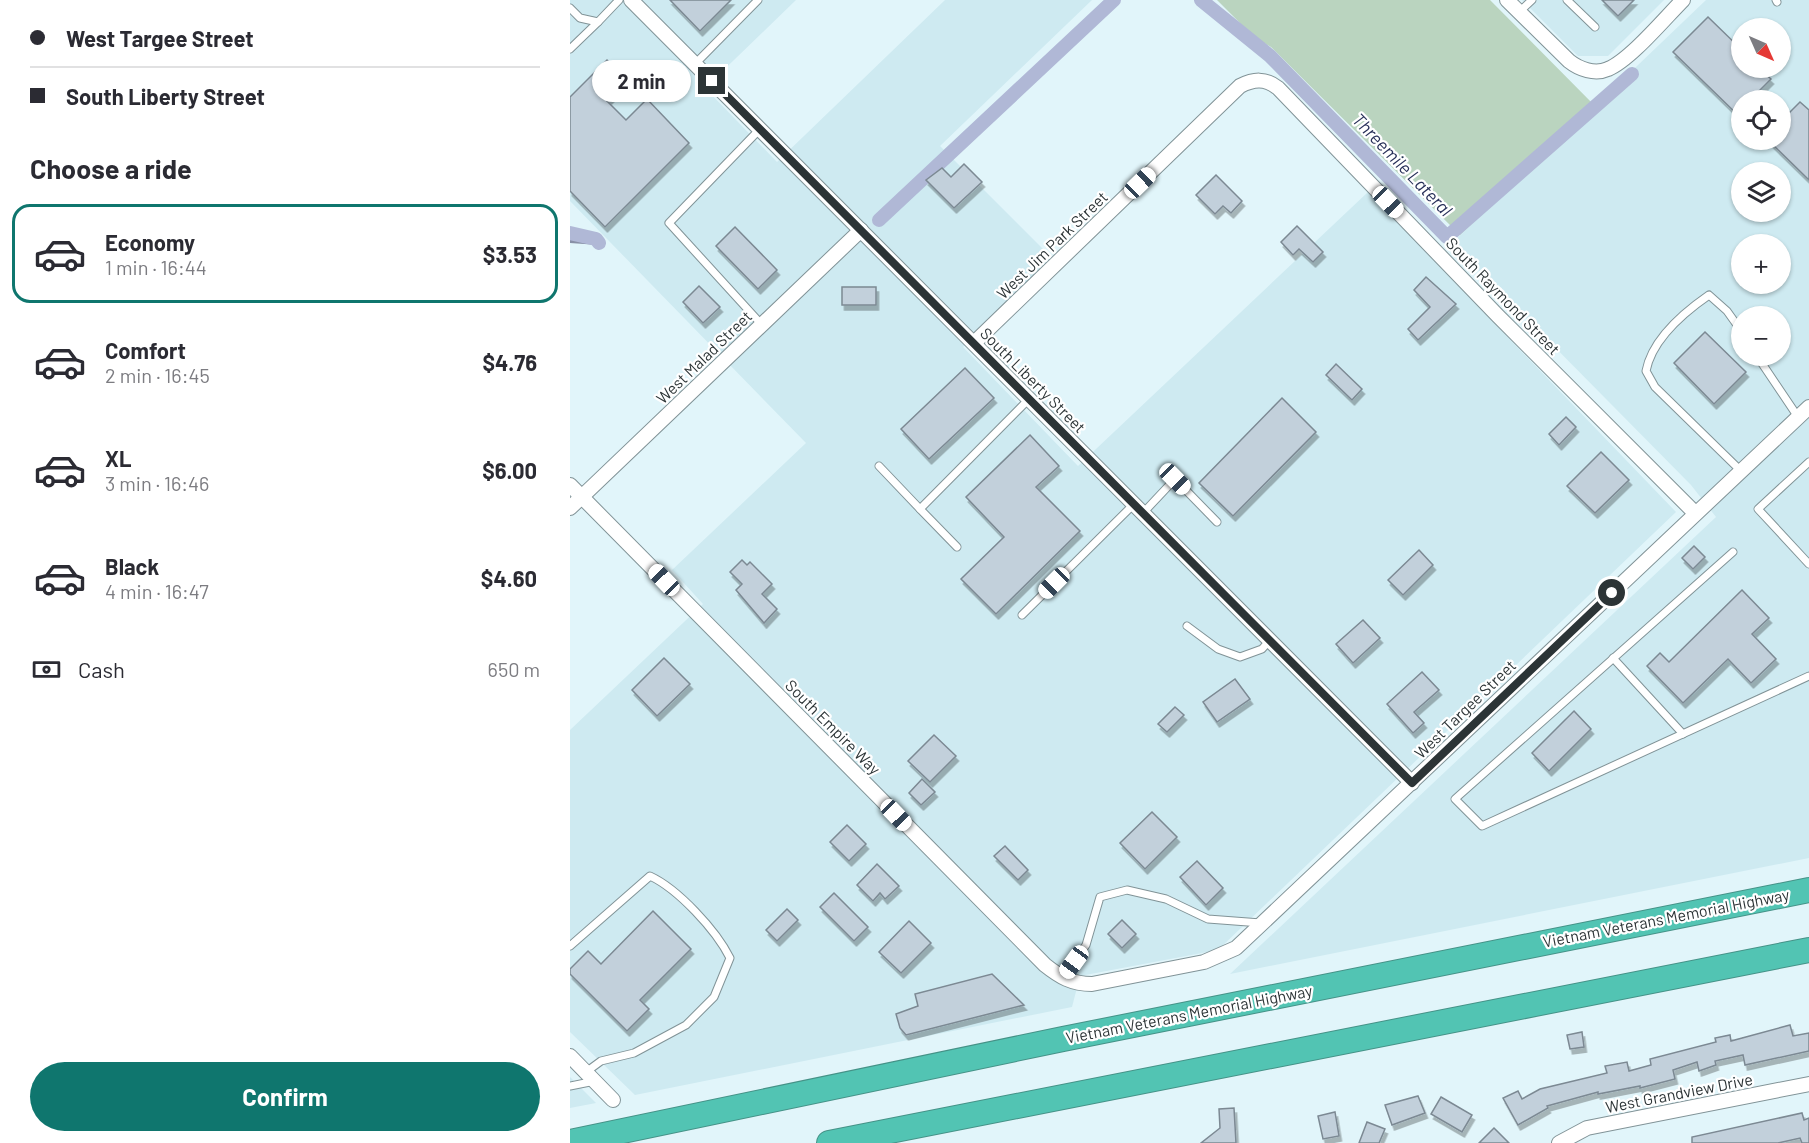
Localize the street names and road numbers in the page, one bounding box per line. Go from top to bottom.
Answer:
street label: West Jim Park Street [992,187,1111,302]
street label: South Raymond Street [1443,233,1564,358]
street label: West Malad Street [652,306,755,407]
street label: South Liberty Street [977,323,1090,436]
street label: West Targee Street [1410,655,1519,762]
street label: South Empire Way [782,675,885,778]
street label: Vietnam Veterans Memorial Highway [1541,884,1791,951]
street label: Vietnam Veterans Memorial Highway [1064,980,1314,1047]
street label: West Grandview Drive [1604,1069,1754,1116]

